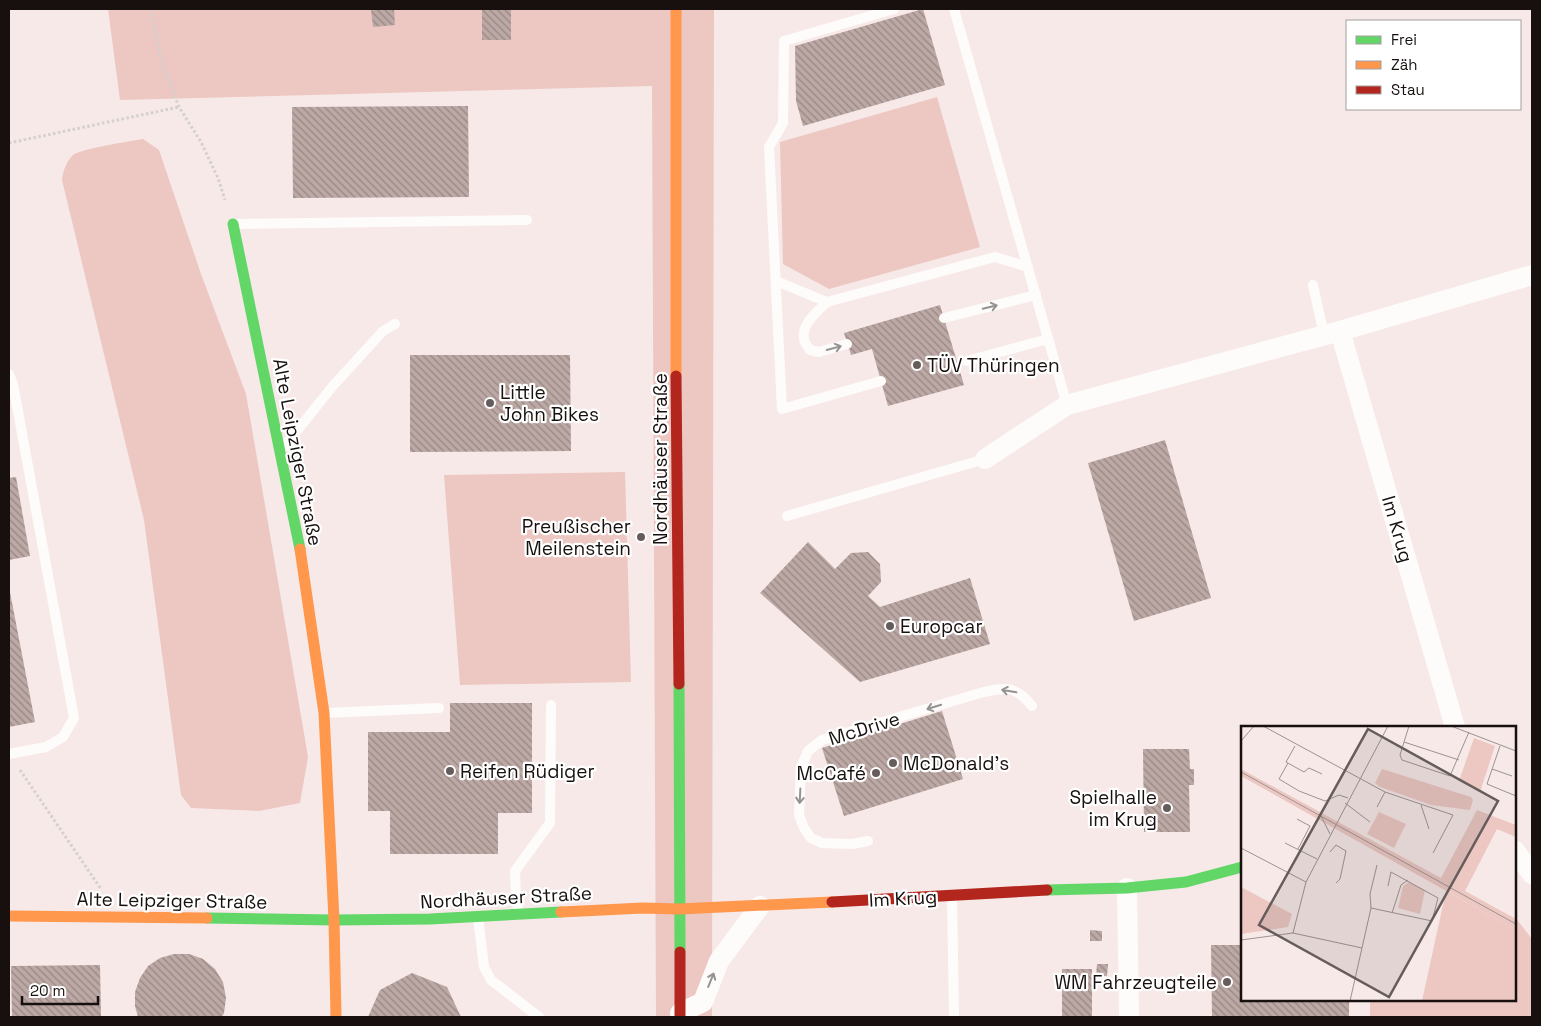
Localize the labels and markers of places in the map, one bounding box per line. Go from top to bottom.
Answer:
place label: TÜV Thüringen [927,353,1060,378]
marker: TÜV Thüringen [911,359,923,371]
place label: Little John Bikes [500,380,599,427]
marker: Little John Bikes [484,397,496,409]
place label: Preußischer Meilenstein [522,514,631,561]
marker: Preußischer Meilenstein [635,531,647,543]
place label: Europcar [900,614,983,639]
marker: Europcar [884,620,896,632]
place label: McDonald's [903,751,1009,776]
marker: McDonald's [887,757,899,769]
place label: Reifen Rüdiger [460,759,595,784]
place label: McCafé [796,761,866,786]
marker: Reifen Rüdiger [444,765,456,777]
marker: McCafé [870,767,882,779]
place label: Spielhalle im Krug [1069,785,1157,832]
marker: Spielhalle im Krug [1161,802,1173,814]
place label: WM Fahrzeugteile [1054,970,1217,995]
marker: WM Fahrzeugteile [1221,976,1233,988]

